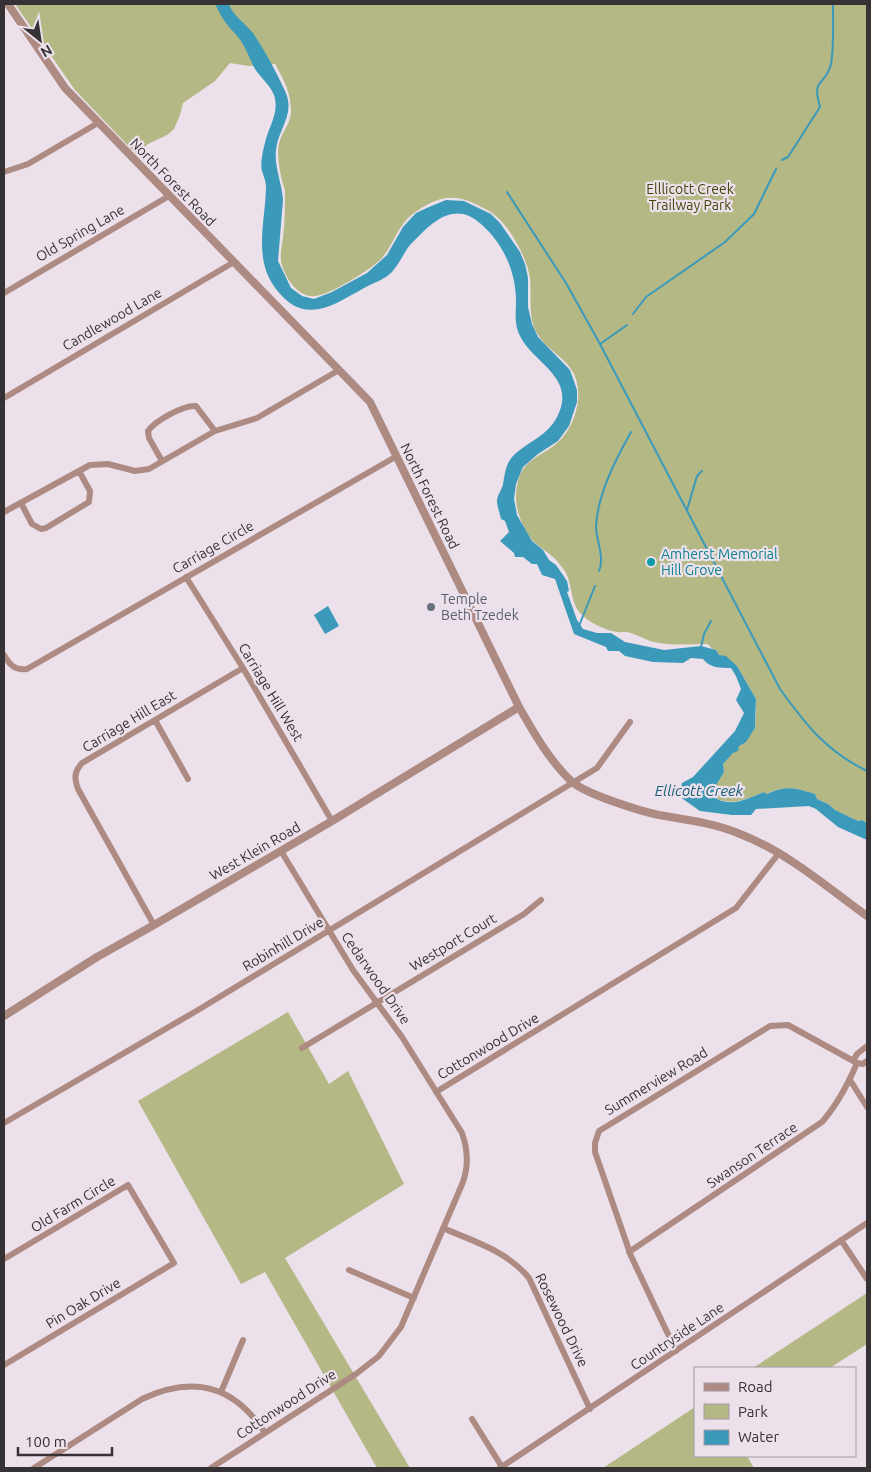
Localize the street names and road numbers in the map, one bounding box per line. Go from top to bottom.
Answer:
street label: North Forest Road [127,135,219,229]
street label: Old Spring Lane [33,201,127,265]
street label: Candlewood Lane [59,284,165,354]
street label: North Forest Road [397,440,463,552]
street label: Carriage Circle [170,517,256,577]
street label: Carriage Hill West [235,640,307,744]
street label: Carriage Hill East [79,687,179,755]
street label: West Klein Road [207,819,303,883]
street label: Westport Court [407,910,500,974]
street label: Robinhill Drive [240,914,326,974]
street label: Cedarwood Drive [338,929,414,1027]
street label: Cottonwood Drive [434,1009,542,1083]
street label: Summerview Road [602,1044,710,1118]
street label: Swanson Terrace [704,1119,800,1191]
street label: Old Farm Circle [28,1172,118,1236]
street label: Rosewood Drive [532,1270,592,1370]
street label: Pin Oak Drive [43,1274,123,1332]
street label: Countryside Lane [627,1299,727,1373]
street label: Cottonwood Drive [233,1366,339,1442]

